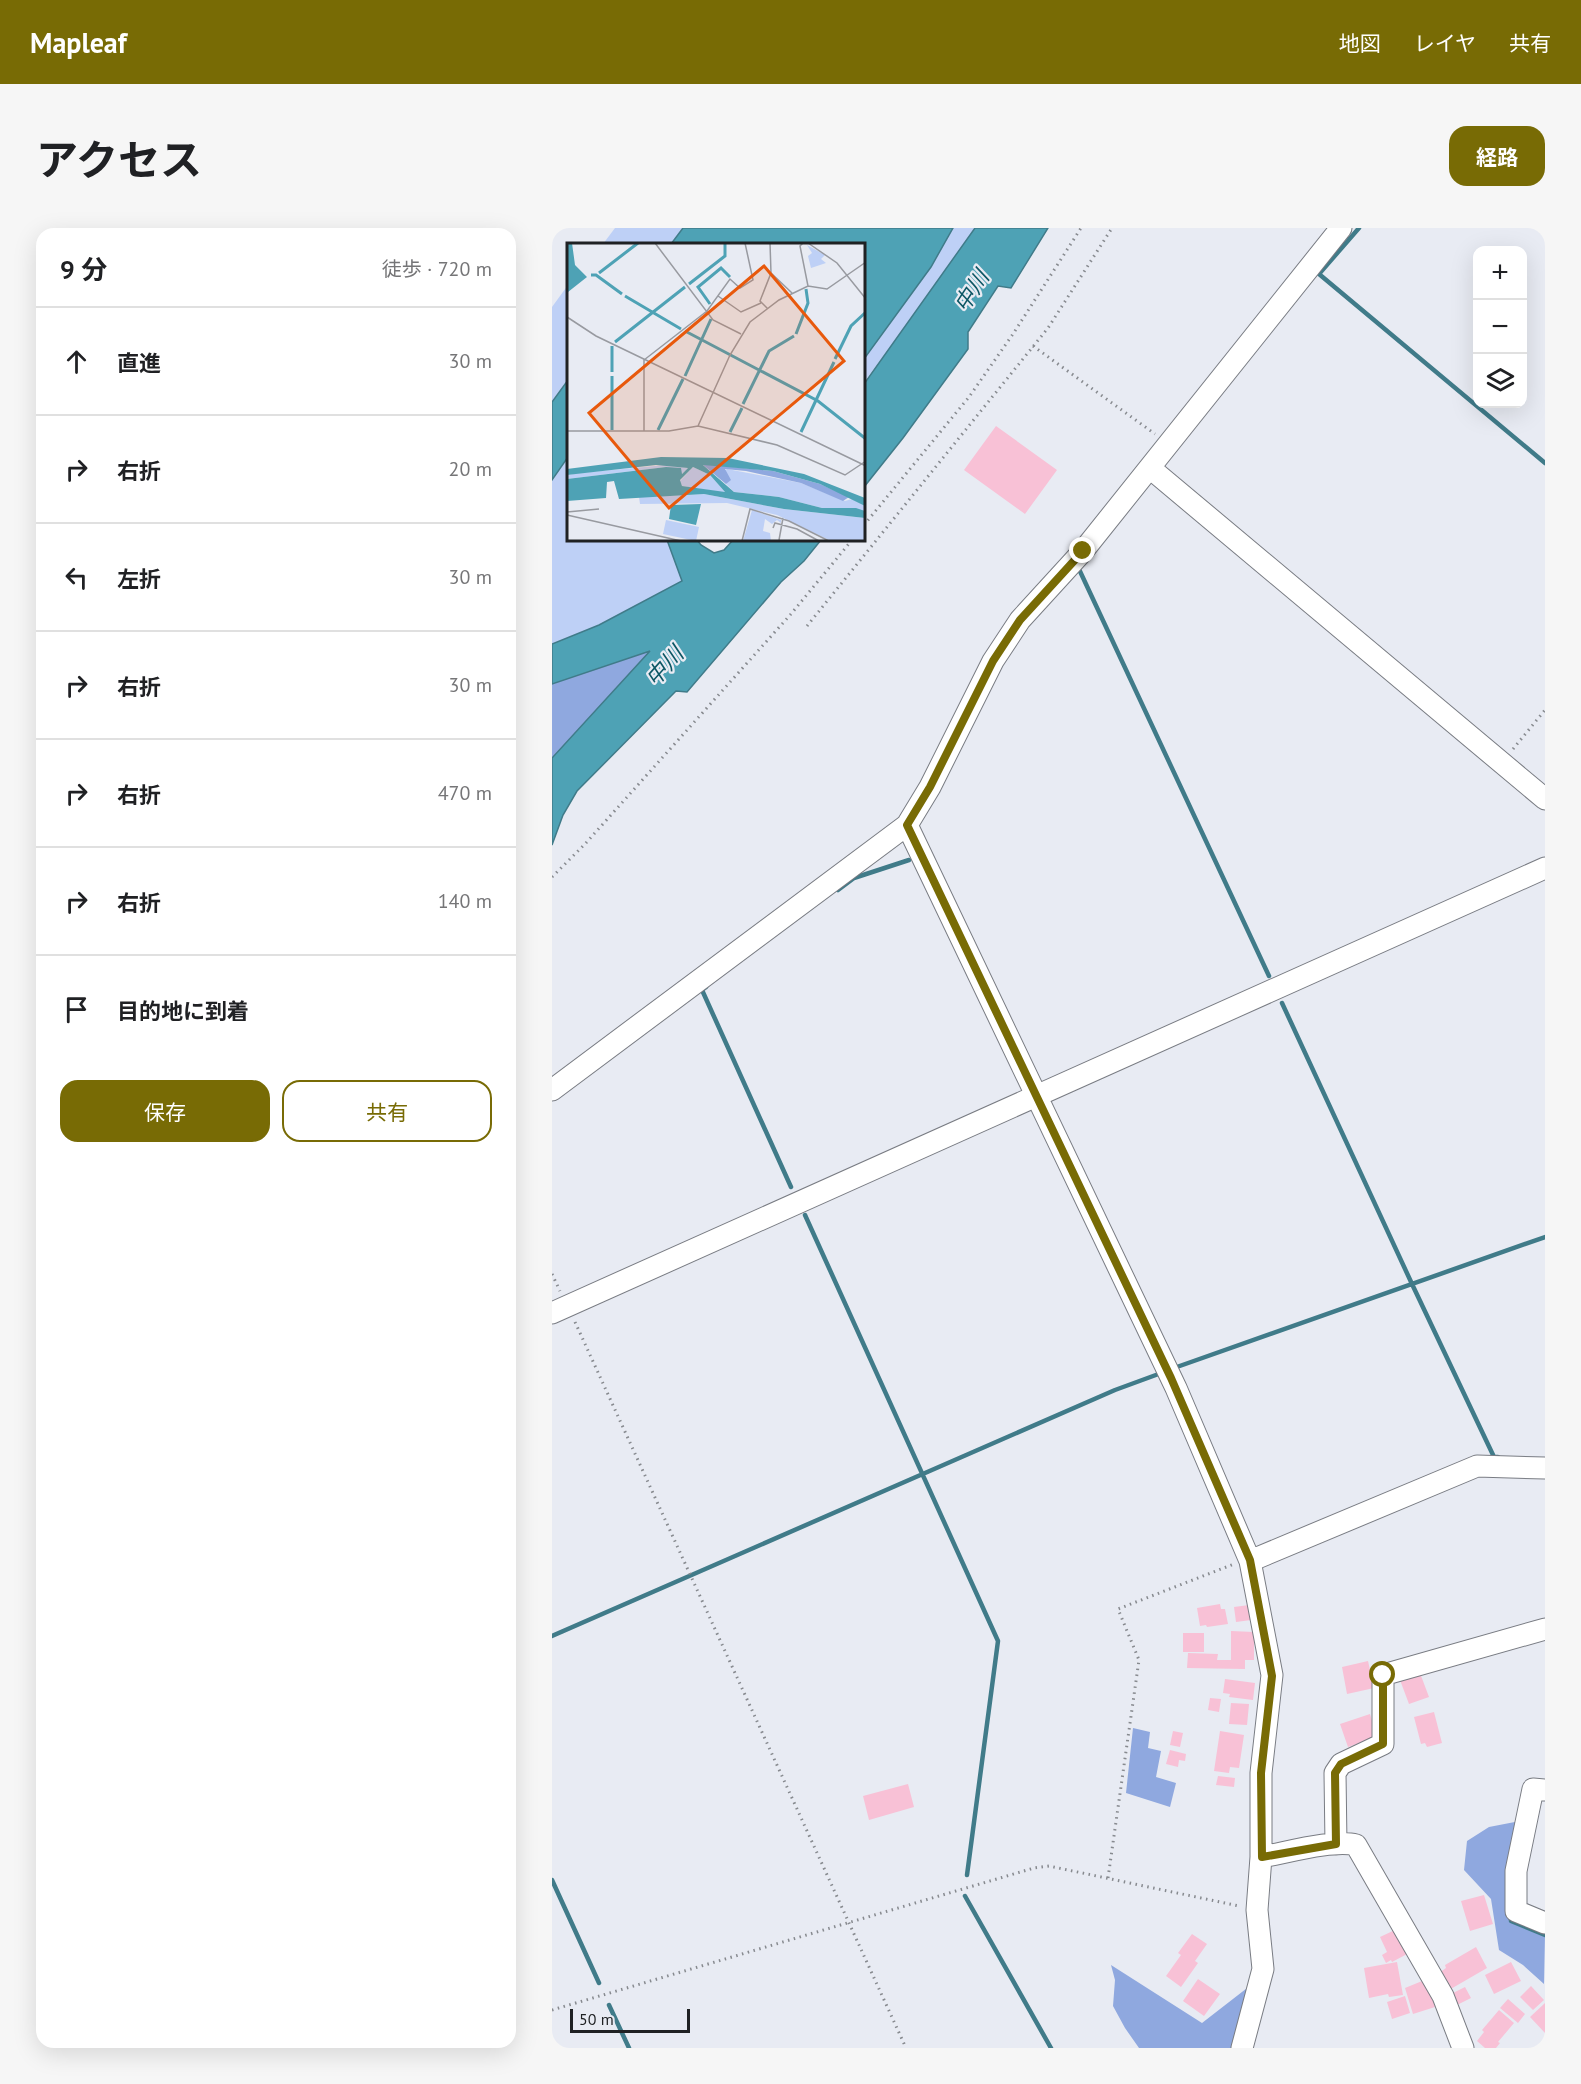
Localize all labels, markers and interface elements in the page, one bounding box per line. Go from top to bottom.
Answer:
text: Mapleaf [30,24,127,61]
text: 地図 [1339,30,1381,57]
text: レイヤ [1414,30,1476,57]
text: 共有 [1509,30,1551,57]
button: 経路 [1449,126,1545,186]
text: アクセス [36,132,202,187]
inset map [567,243,866,542]
map controls [1473,246,1527,408]
button: + [1473,246,1527,300]
text: 9 分 [60,253,107,286]
text: 徒歩 · 720 m [382,256,492,282]
water label: 中川 [947,263,996,317]
button: − [1473,300,1527,354]
icon: ahead [60,345,93,378]
text: 30 m [449,348,492,374]
text: 直進 [117,349,161,377]
button: layers [1473,354,1527,408]
icon: right [60,453,93,486]
text: 20 m [449,456,492,482]
text: 右折 [117,457,161,485]
route end [1069,537,1095,563]
icon: left [60,561,93,594]
text: 30 m [449,564,492,590]
text: 左折 [117,565,161,593]
water label: 中川 [639,639,690,692]
icon: right [60,669,93,702]
text: 30 m [449,672,492,698]
text: 右折 [117,673,161,701]
icon: right [60,777,93,810]
text: 470 m [438,780,492,806]
text: 右折 [117,781,161,809]
icon: right [60,885,93,918]
text: 140 m [438,888,492,914]
text: 右折 [117,889,161,917]
icon: arrive [60,993,93,1026]
text: 目的地に到着 [117,997,249,1025]
button: 保存 [60,1080,270,1142]
button: 共有 [282,1080,492,1142]
route start [1369,1661,1395,1687]
scale bar [570,2006,690,2034]
text: 50 m [579,2009,614,2029]

